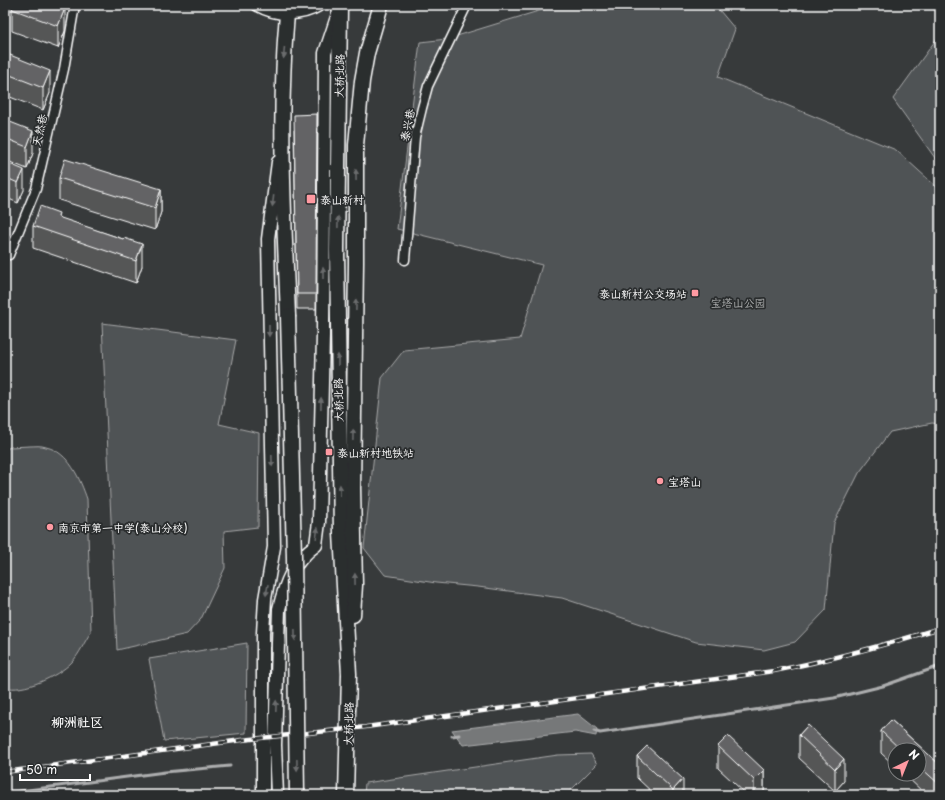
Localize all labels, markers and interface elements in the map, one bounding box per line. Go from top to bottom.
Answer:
one-way arrow [280,47,287,59]
street label: 大桥北路 [330,54,348,98]
street label: 泰兴巷 [396,107,418,143]
street label: 天然巷 [27,112,51,148]
one-way arrow [353,168,359,181]
place label: 泰山新村 [320,191,364,208]
marker: 泰山新村 [305,193,317,205]
one-way arrow [270,195,276,207]
one-way arrow [334,216,341,228]
one-way arrow [320,266,326,279]
place label: 泰山新村公交场站 [599,285,687,302]
marker: 泰山新村公交场站 [690,288,700,298]
park label: 宝塔山公园 [711,294,766,311]
one-way arrow [352,299,359,311]
one-way arrow [266,325,273,337]
one-way arrow [335,353,341,366]
street label: 大桥北路 [329,378,347,422]
one-way arrow [318,396,324,409]
one-way arrow [350,428,356,441]
place label: 泰山新村地铁站 [337,444,414,461]
marker: 泰山新村地铁站 [324,447,334,457]
one-way arrow [269,455,275,468]
place label: 宝塔山 [668,473,701,490]
marker: 宝塔山 [655,476,665,486]
one-way arrow [337,483,343,496]
place label: 南京市第一中学(泰山分校) [58,519,188,536]
marker: 南京市第一中学(泰山分校) [45,522,55,532]
one-way arrow [314,527,320,539]
one-way arrow [352,572,358,585]
one-way arrow [263,584,269,596]
one-way arrow [292,629,298,642]
one-way arrow [273,699,279,712]
street label: 大桥北路 [339,702,357,746]
district label: 柳洲社区 [51,712,103,731]
north arrow [887,742,927,782]
text: N [905,745,923,764]
scale bar [20,756,90,782]
one-way arrow [294,759,300,772]
text: 50 m [26,760,57,778]

